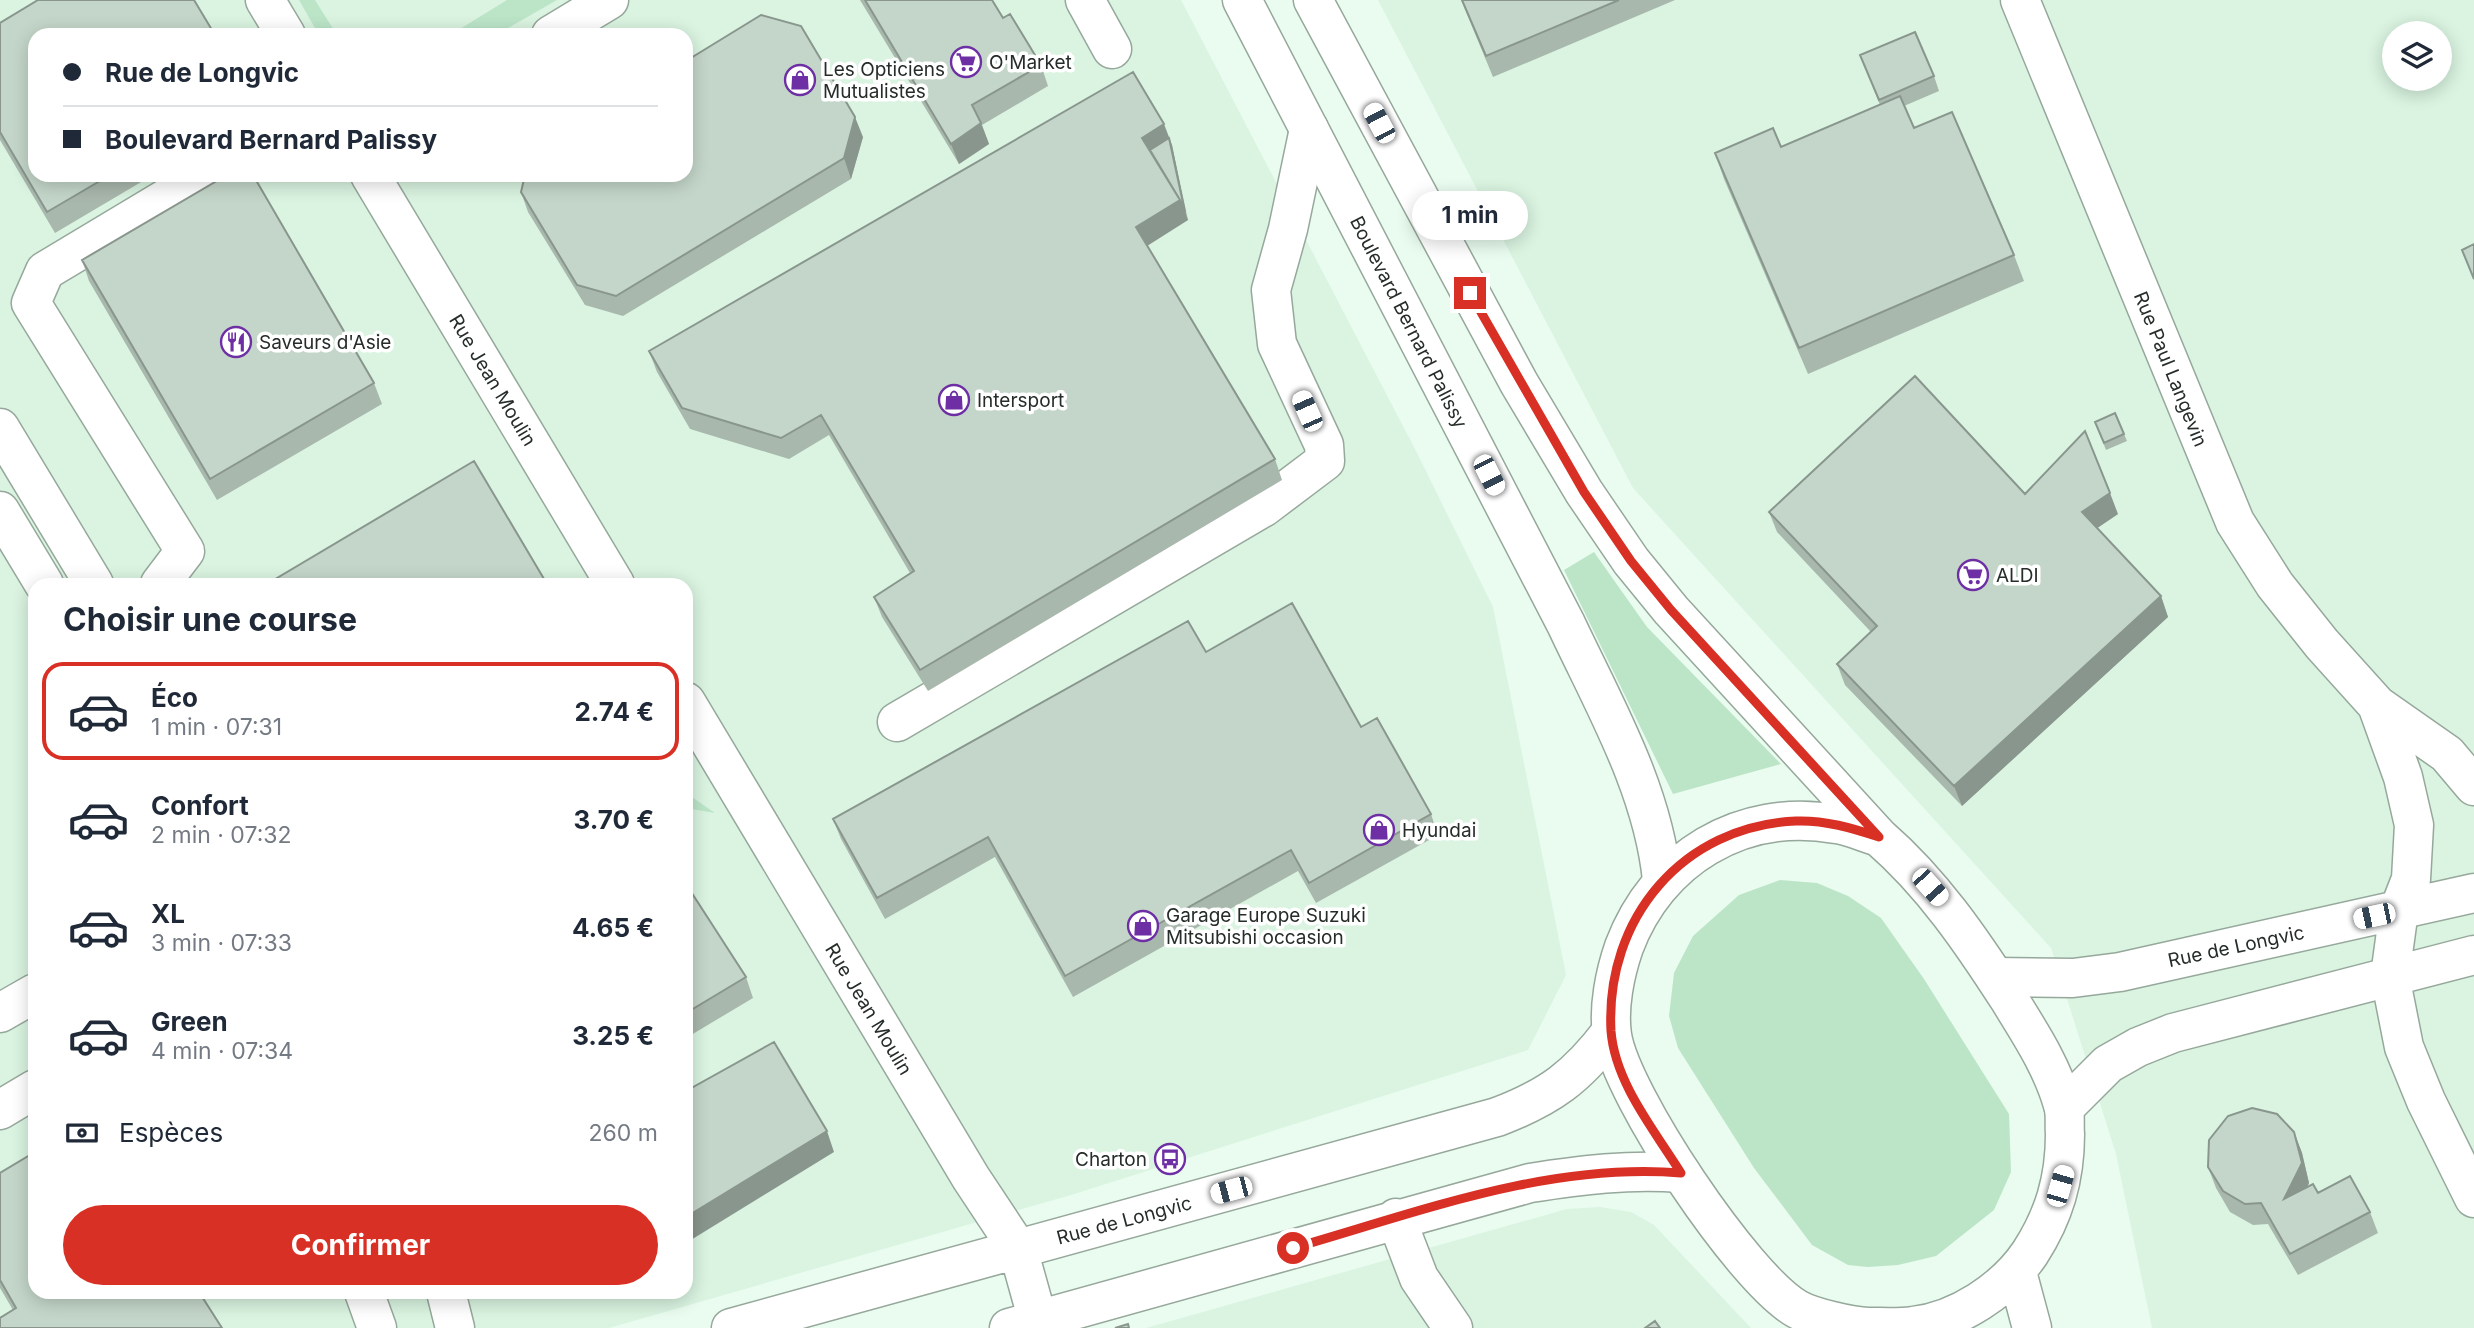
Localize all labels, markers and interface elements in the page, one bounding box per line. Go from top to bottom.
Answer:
map controls [2382,21,2452,91]
button: layers [2382,21,2452,91]
supermarket icon: O'Market [949,45,983,79]
place label: O'Market [989,51,1072,74]
text: Rue de Longvic [105,57,299,88]
place label: Les Opticiens Mutualistes [823,58,945,103]
shop icon: Les Opticiens Mutualistes [783,63,817,97]
car [1360,100,1399,146]
text: Boulevard Bernard Palissy [105,124,437,155]
callout: 1 min [1412,191,1528,240]
text: 1 min [1442,201,1498,229]
street label: Boulevard Bernard Palissy [1345,212,1472,432]
route end [1454,277,1486,309]
street label: Rue Paul Langevin [2129,288,2212,450]
street label: Rue Jean Moulin [444,310,541,450]
restaurant icon: Saveurs d'Asie [219,325,253,359]
place label: Saveurs d'Asie [259,331,391,354]
shop icon: Intersport [937,383,971,417]
car [1289,388,1326,434]
place label: Intersport [977,389,1064,412]
car [1471,452,1508,498]
supermarket icon: ALDI [1956,558,1990,592]
place label: ALDI [1996,564,2039,587]
text: Choisir une course [63,600,357,639]
icon: car [67,680,130,743]
text: Éco [151,682,198,713]
text: 2.74 € [574,696,654,727]
text: 1 min · 07:31 [151,713,282,741]
icon: car [67,788,130,851]
text: Confort [151,790,249,821]
text: 3.70 € [574,804,654,835]
shop icon: Hyundai [1362,813,1396,847]
place label: Hyundai [1402,819,1476,842]
text: 2 min · 07:32 [151,821,292,849]
car [1909,864,1952,910]
icon: car [67,896,130,959]
text: XL [151,898,185,929]
car [2352,901,2397,931]
place label: Garage Europe Suzuki Mitsubishi occasion [1166,904,1366,949]
shop icon: Garage Europe Suzuki Mitsubishi occasion [1126,909,1160,943]
text: 4.65 € [572,912,654,943]
street label: Rue de Longvic [2166,921,2307,972]
text: 3 min · 07:33 [151,929,292,957]
street label: Rue Jean Moulin [820,939,917,1079]
icon: car [67,1004,130,1067]
text: Green [151,1006,228,1037]
text: 3.25 € [572,1020,654,1051]
text: 4 min · 07:34 [151,1037,293,1065]
icon: cash [63,1114,101,1152]
text: Espèces [119,1117,223,1148]
text: 260 m [589,1119,658,1147]
bus stop icon: Charton [1153,1142,1187,1176]
place label: Charton [1075,1148,1147,1171]
car [2045,1163,2076,1209]
car [1208,1174,1255,1206]
street label: Rue de Longvic [1054,1191,1194,1250]
button: Confirmer [63,1205,658,1285]
route start [1277,1232,1309,1264]

